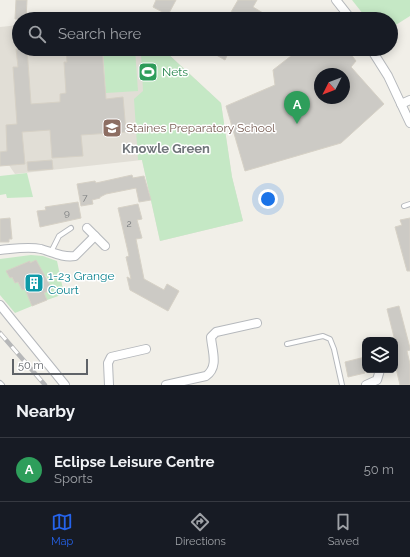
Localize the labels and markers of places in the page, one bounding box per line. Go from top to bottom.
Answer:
sports icon: Nets [137,61,159,83]
place label: Nets [162,65,188,79]
pin: A [284,91,310,124]
school or university icon: Staines Preparatory School [101,117,123,139]
place label: Staines Preparatory School [126,121,276,135]
place label: 1-23 Grange Court [48,269,115,297]
building icon: 1-23 Grange Court [23,272,45,294]

